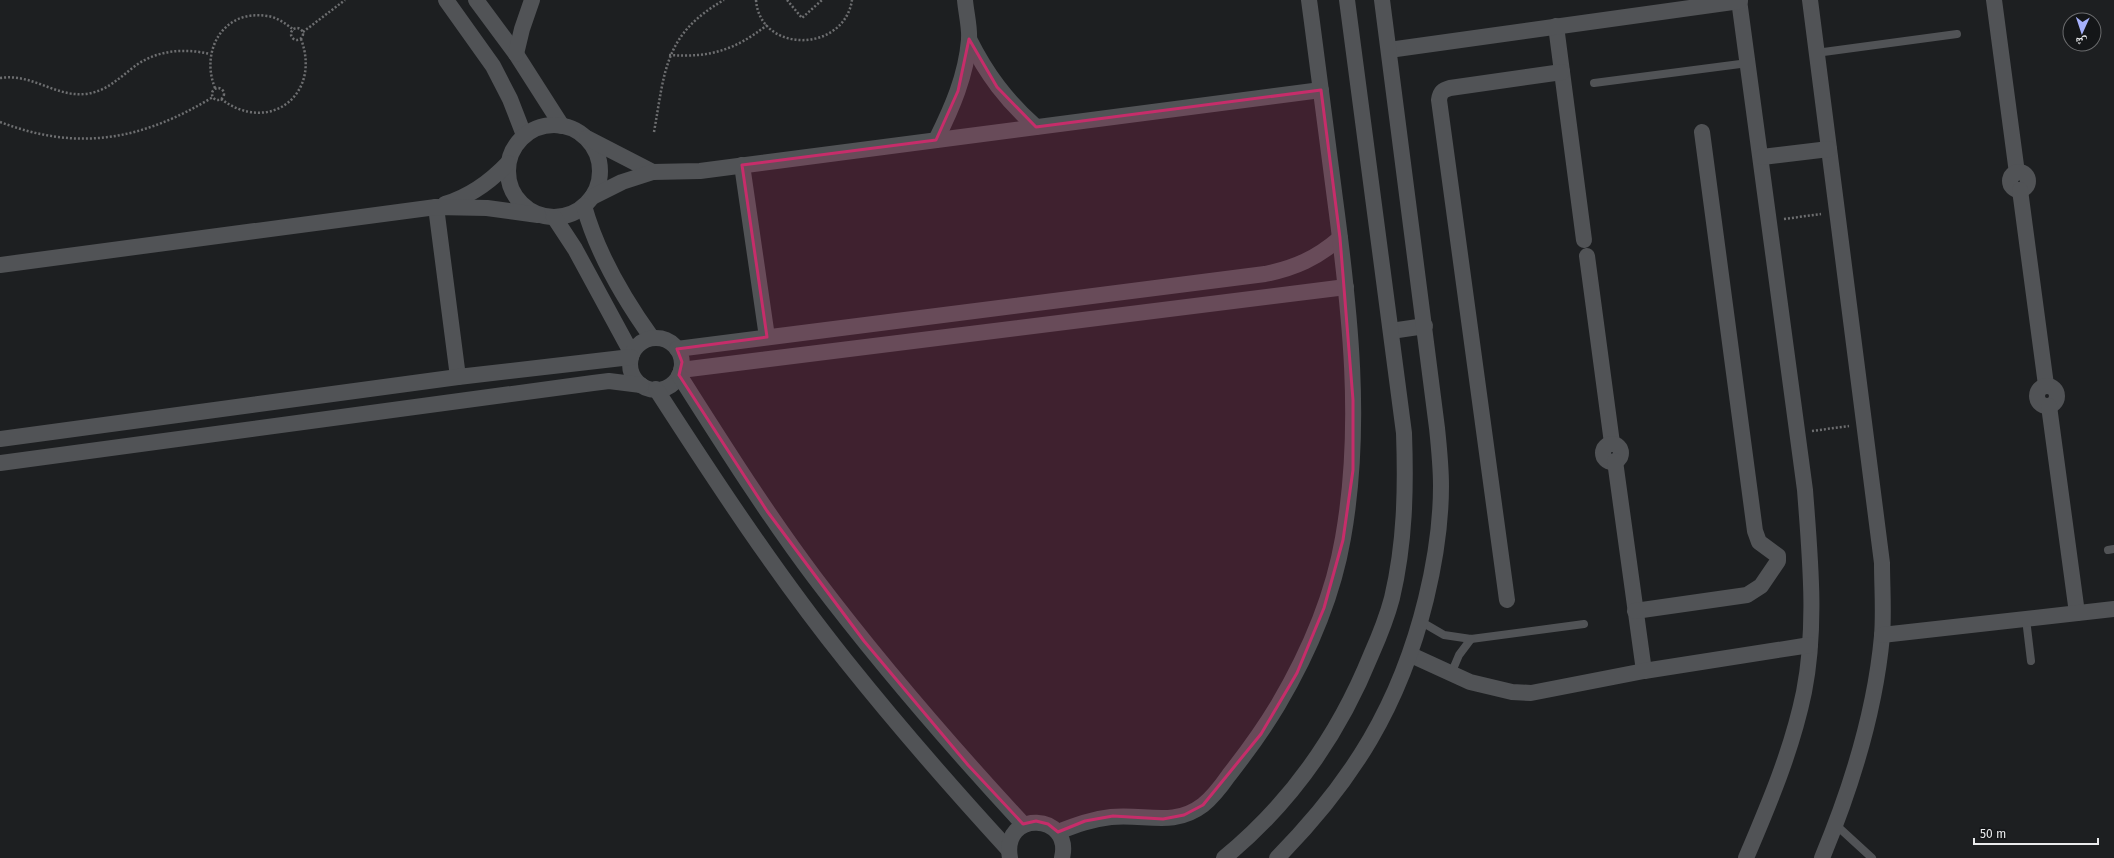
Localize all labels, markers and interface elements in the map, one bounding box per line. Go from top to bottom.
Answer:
north arrow [2062,12,2102,52]
text: ش [2075,34,2088,48]
scale bar [1974,820,2098,846]
text: 50 m [1980,827,2006,841]

